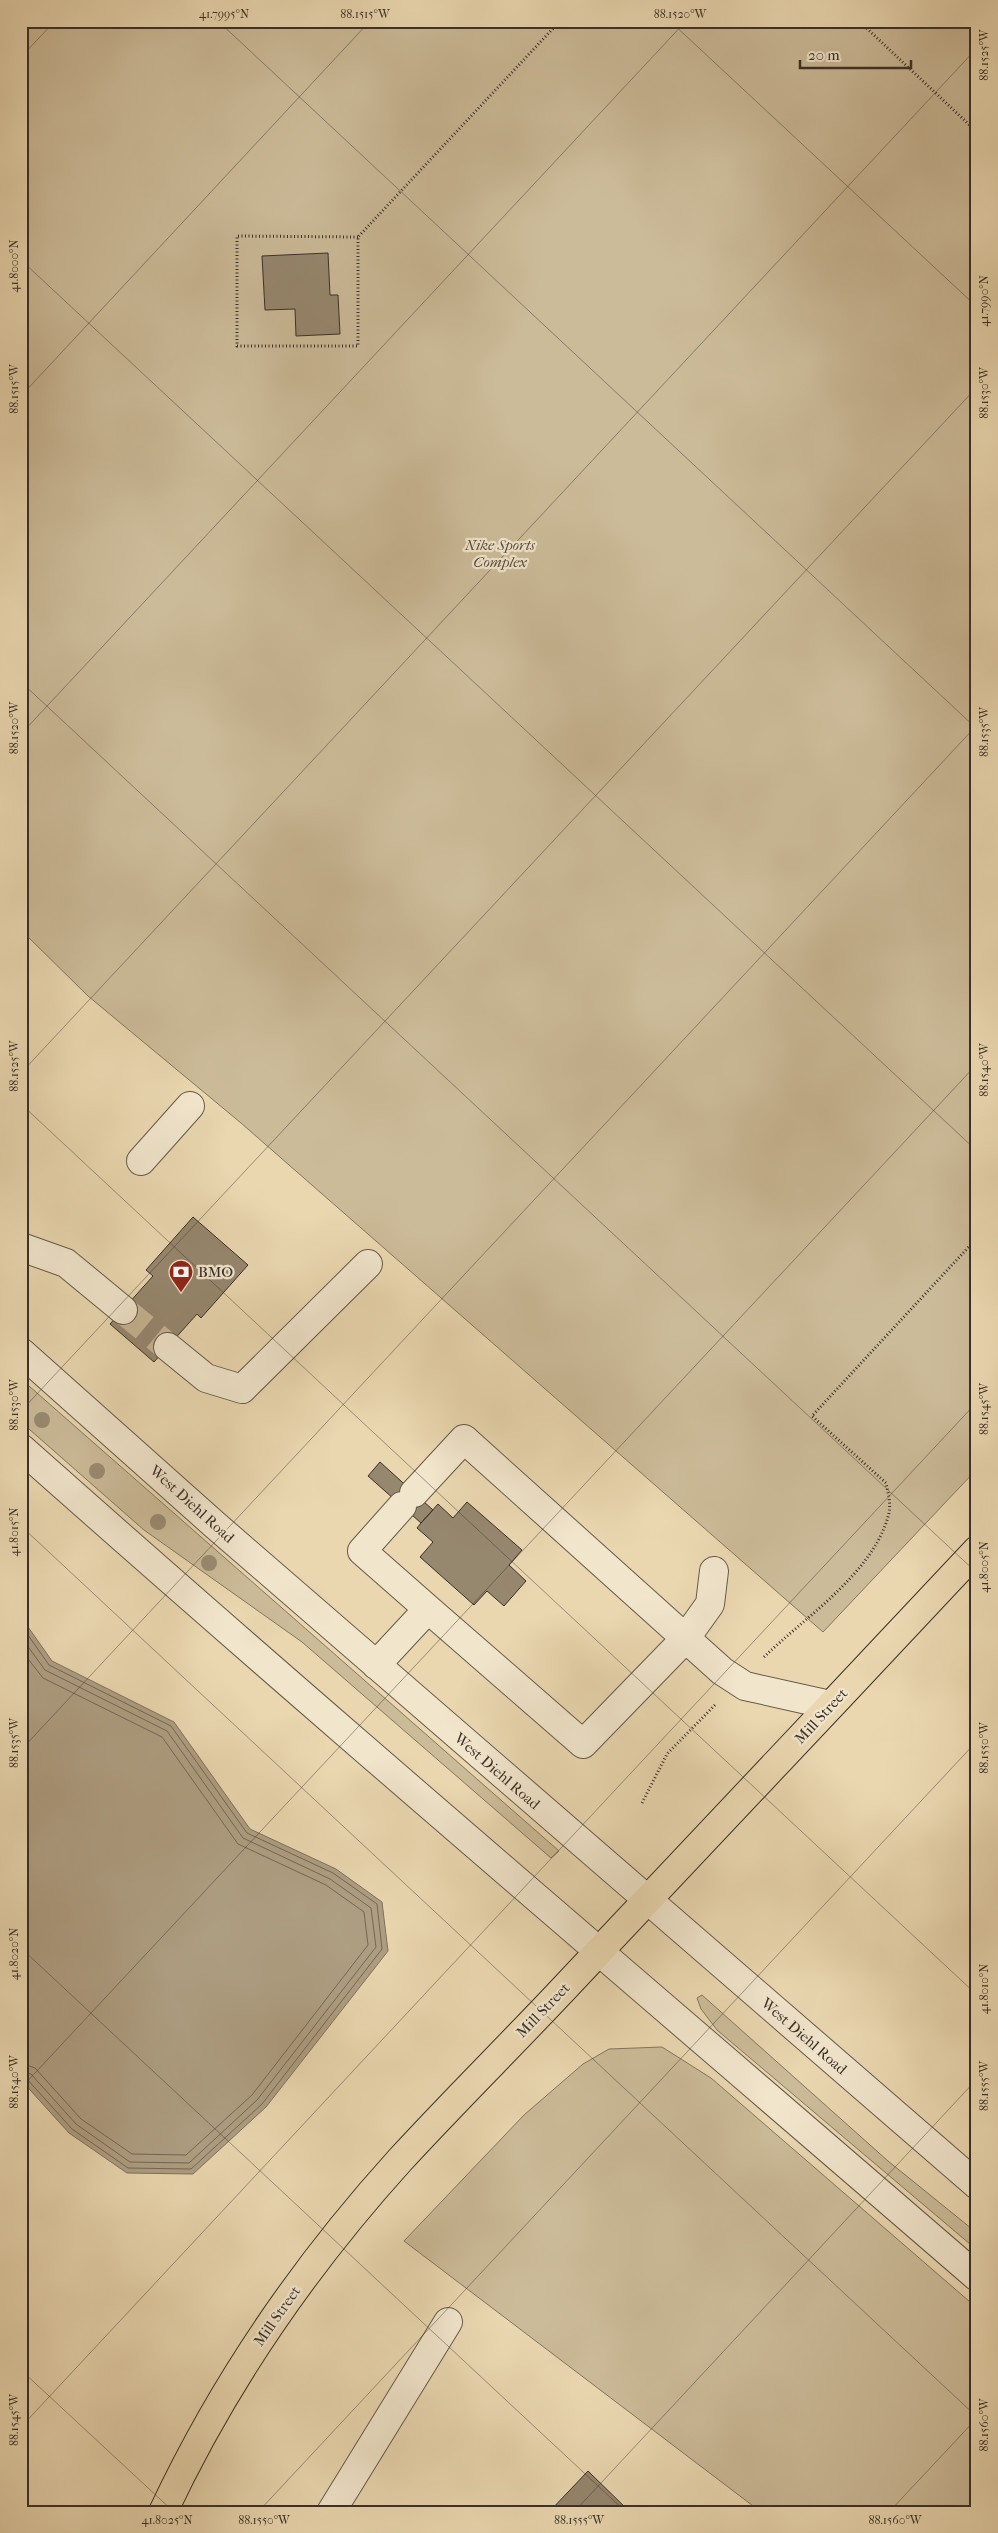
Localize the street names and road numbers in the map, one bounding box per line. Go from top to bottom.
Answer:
street label: West Diehl Road [145,1461,239,1547]
street label: Mill Street [791,1684,852,1747]
street label: West Diehl Road [450,1728,544,1814]
street label: Mill Street [512,1978,574,2041]
street label: West Diehl Road [757,1993,851,2079]
street label: Mill Street [250,2282,305,2350]

